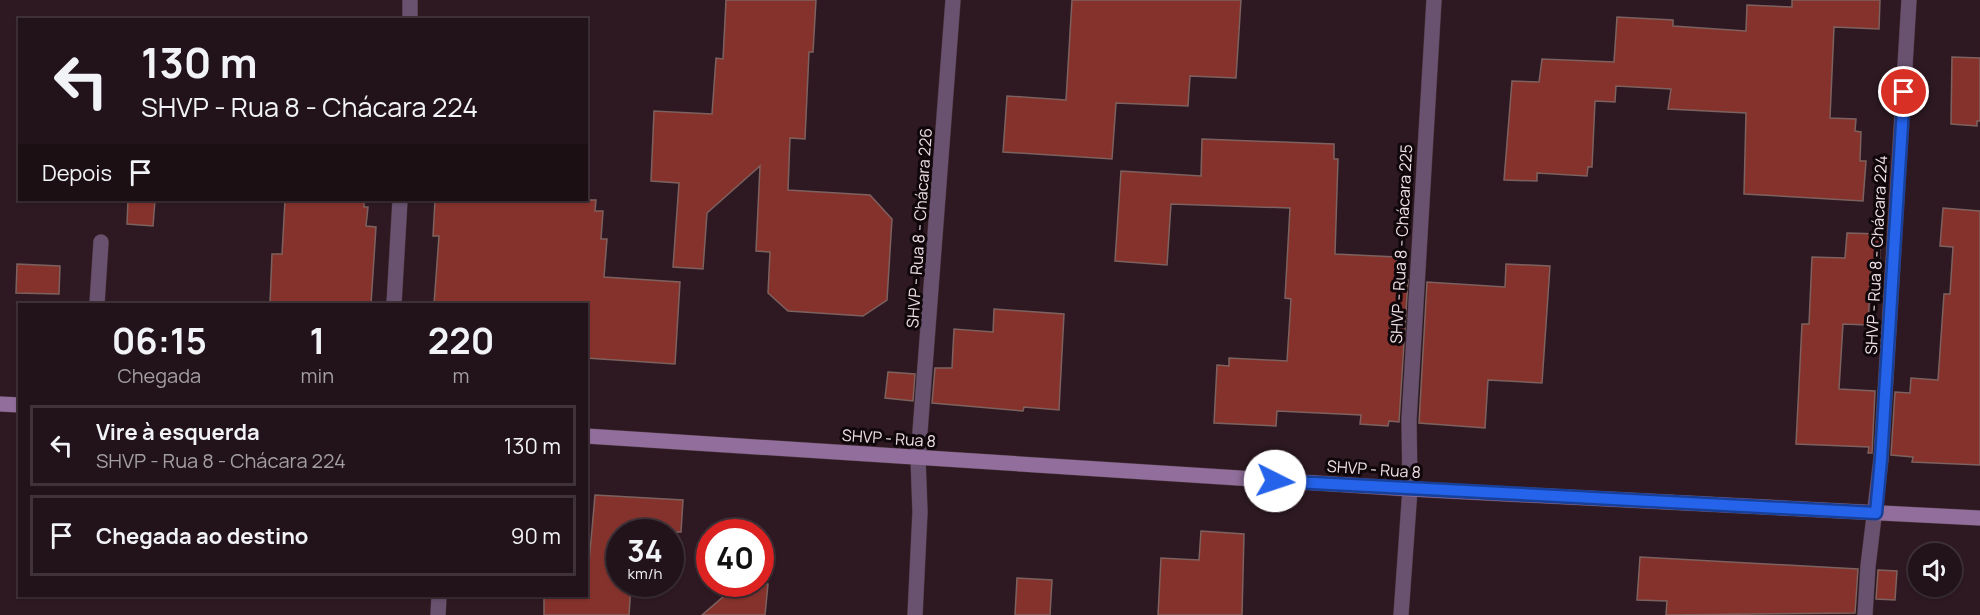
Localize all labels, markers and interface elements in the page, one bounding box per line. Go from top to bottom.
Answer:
text: 130 m [141,33,258,91]
icon: left [42,42,120,120]
pin [1878,66,1929,117]
icon: arrive [1887,75,1920,108]
text: SHVP - Rua 8 - Chácara 224 [141,88,478,125]
street label: SHVP - Rua 8 - Chácara 226 [901,127,937,329]
street label: SHVP - Rua 8 - Chácara 225 [1385,144,1417,344]
street label: SHVP - Rua 8 - Chácara 224 [1860,155,1892,355]
icon: arrive [124,156,157,189]
text: Depois [42,158,112,188]
text: 06:15 [112,316,207,365]
text: 1 [309,316,325,365]
text: 220 [428,316,494,365]
text: Chegada [117,362,201,389]
text: min [301,362,334,389]
text: m [453,362,470,389]
text: Vire à esquerda [96,417,260,447]
street label: SHVP - Rua 8 [841,424,937,452]
icon: left [45,429,78,462]
text: 130 m [504,431,561,461]
text: SHVP - Rua 8 - Chácara 224 [96,447,346,474]
position arrow [1243,449,1307,513]
street label: SHVP - Rua 8 [1326,455,1422,483]
icon: arrive [45,519,78,552]
speed limit sign: 40 [696,519,774,597]
text: Chegada ao destino [96,521,308,551]
text: 90 m [511,521,561,551]
text: 34 [627,530,663,571]
map controls [1908,543,1962,597]
button: sound [1908,543,1962,597]
text: km/h [628,563,662,584]

